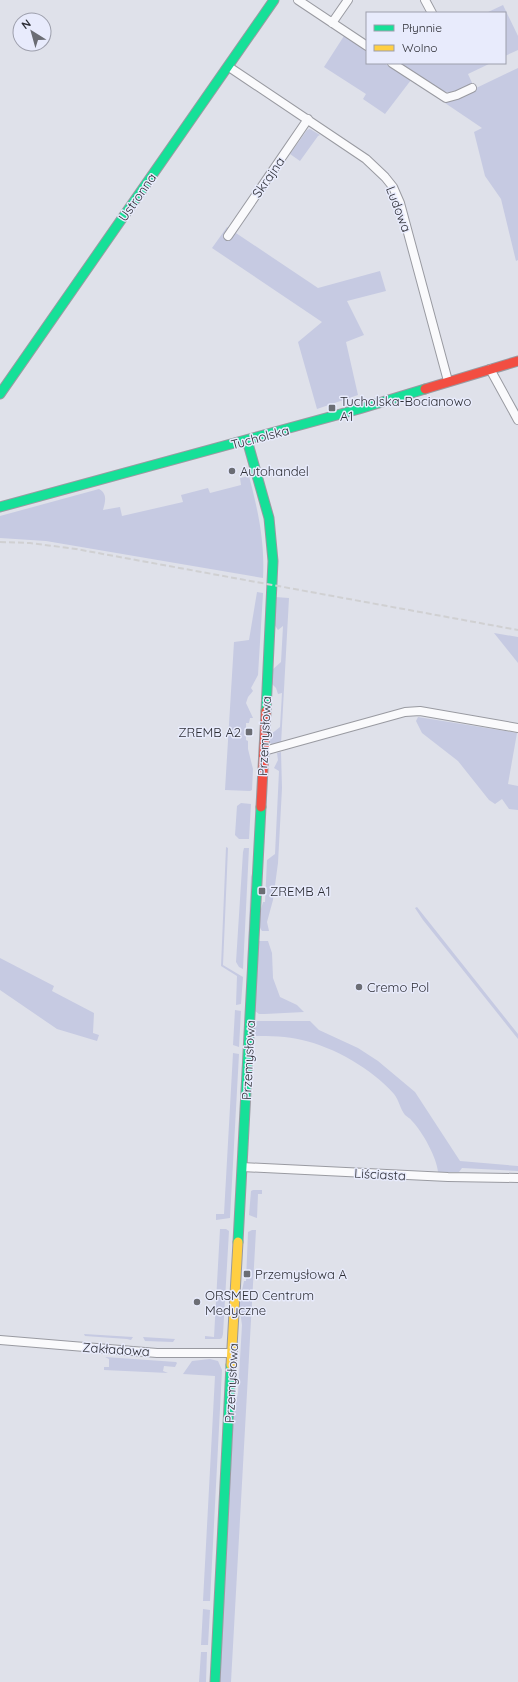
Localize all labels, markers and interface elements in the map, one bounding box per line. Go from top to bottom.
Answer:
north arrow [12,12,52,52]
legend [366,12,506,64]
text: N [19,16,33,32]
text: Płynnie [402,20,442,35]
text: Wolno [402,40,438,55]
street label: Skrajna [248,154,288,200]
street label: Ustronna [115,170,159,224]
street label: Ludowa [383,184,415,234]
place label: Tucholska-Bocianowo A1 [340,393,471,424]
marker: Tucholska-Bocianowo A1 [327,403,337,413]
street label: Tucholska [229,422,291,452]
place label: Autohandel [240,463,309,479]
marker: Autohandel [227,466,237,476]
street label: Przemysłowa [254,696,274,776]
place label: ZREMB A2 [178,724,241,740]
marker: ZREMB A2 [244,727,254,737]
place label: ZREMB A1 [270,883,330,899]
marker: ZREMB A1 [257,886,267,896]
place label: Cremo Pol [367,979,429,995]
marker: Cremo Pol [354,982,364,992]
street label: Przemysłowa [238,1020,258,1100]
street label: Liściasta [354,1165,406,1183]
place label: Przemysłowa A [255,1266,347,1282]
marker: Przemysłowa A [242,1269,252,1279]
place label: ORSMED Centrum Medyczne [205,1287,314,1318]
marker: ORSMED Centrum Medyczne [192,1297,202,1307]
street label: Zakładowa [82,1339,150,1359]
street label: Przemysłowa [221,1343,241,1423]

